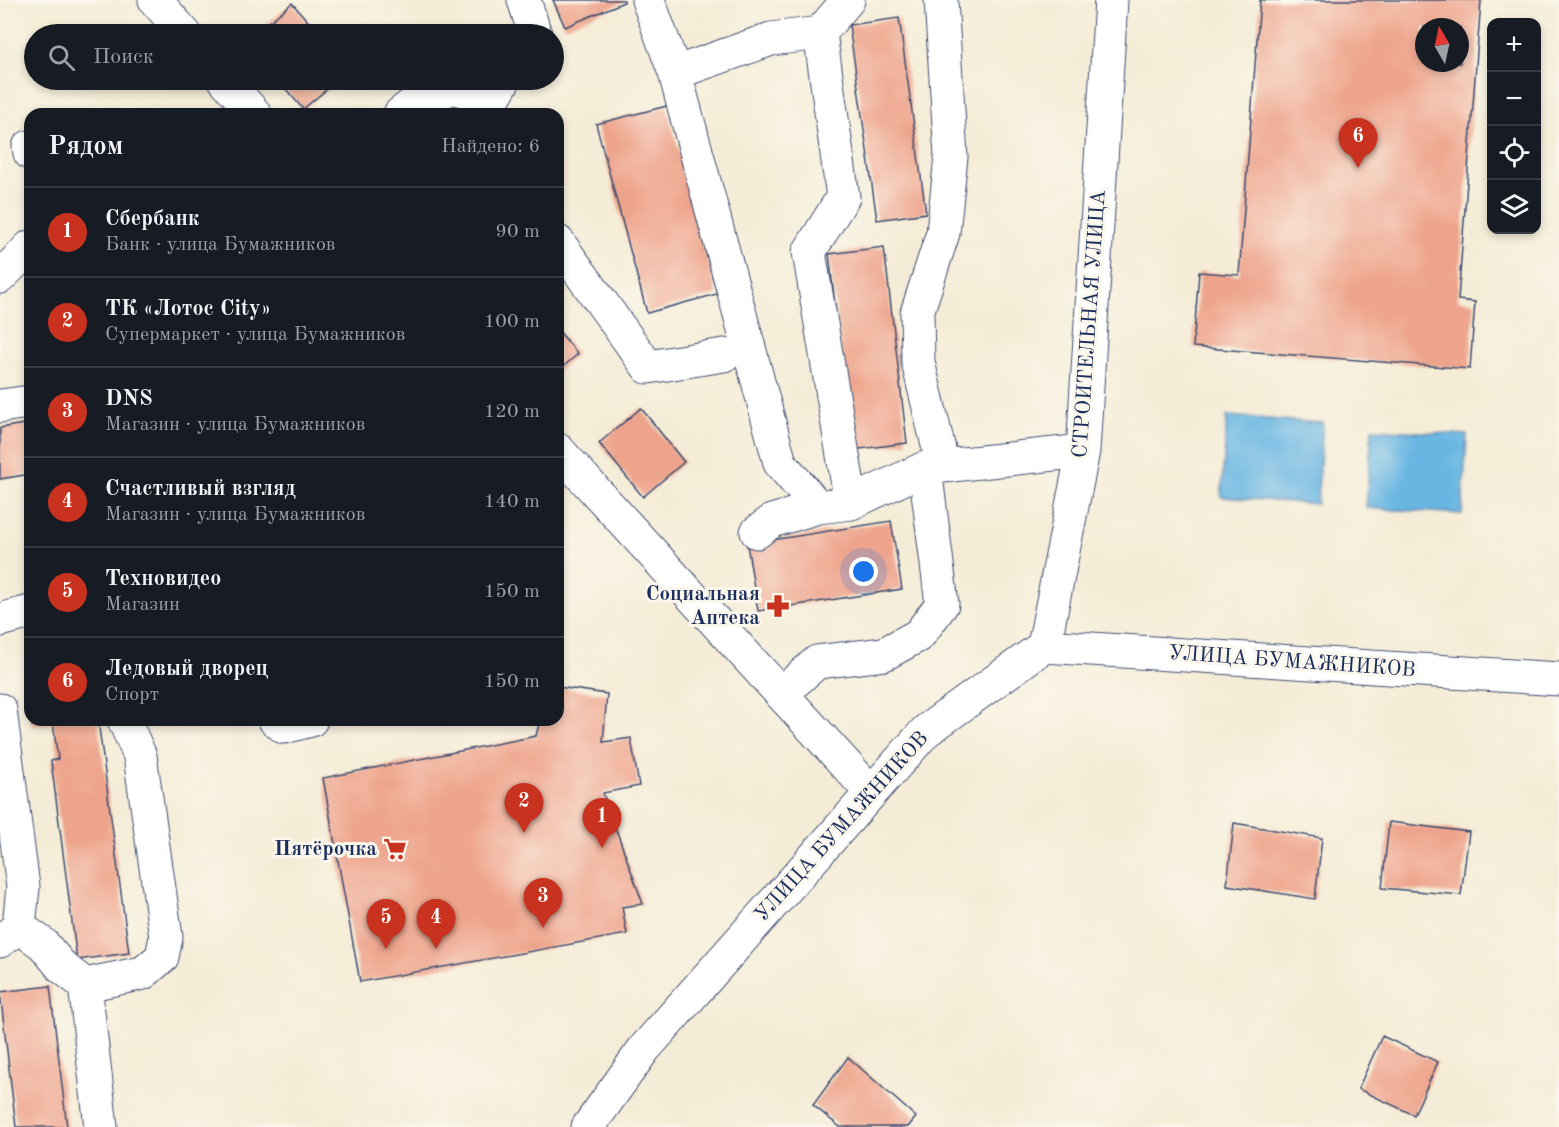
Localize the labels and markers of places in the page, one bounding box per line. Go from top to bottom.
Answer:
pin: 6 [1338,118,1378,168]
place label: Социальная Аптека [646,584,760,629]
pharmacy icon: Социальная Аптека [765,593,791,619]
pin: 2 [504,784,544,833]
pin: 1 [582,798,622,848]
supermarket icon: Пятёрочка [382,836,408,862]
place label: Пятёрочка [274,839,377,860]
pin: 3 [524,878,562,928]
pin: 5 [366,900,406,949]
pin: 4 [416,900,456,949]

